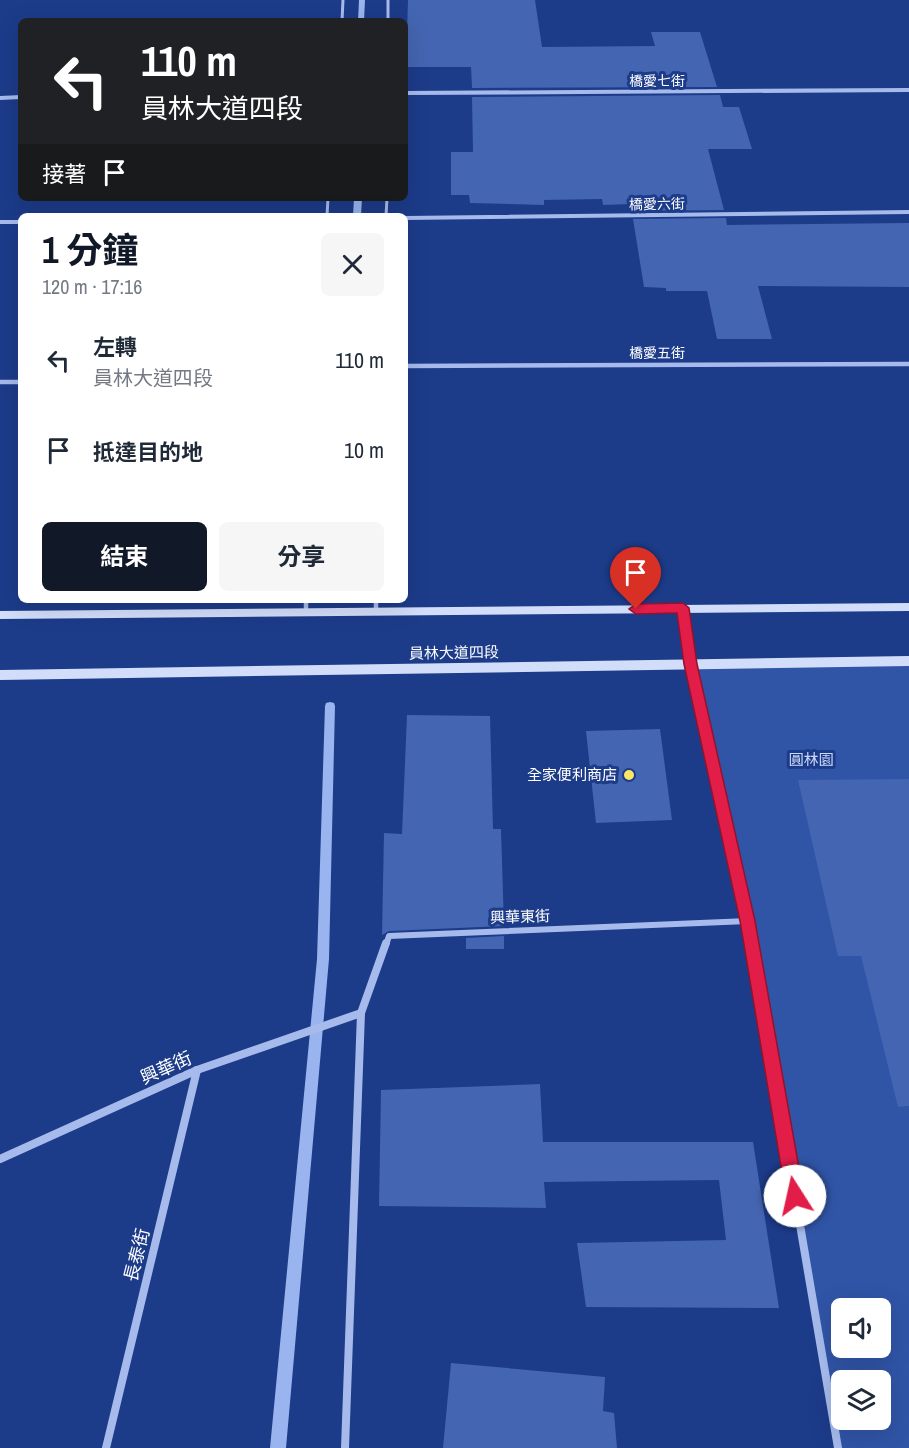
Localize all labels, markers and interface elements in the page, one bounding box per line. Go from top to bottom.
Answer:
text: 110 m [141,33,237,89]
icon: left [42,42,120,120]
street label: 橋愛七街 [629,72,685,90]
text: 員林大道四段 [141,90,303,126]
icon: arrive [98,156,131,189]
text: 接著 [42,159,86,189]
street label: 橋愛六街 [629,195,685,213]
text: 1 分鐘 [42,226,139,274]
button: close [321,233,384,296]
text: 120 m · 17:16 [42,273,142,300]
text: 左轉 [93,332,137,362]
icon: left [42,344,75,377]
street label: 橋愛五街 [629,344,685,362]
text: 110 m [335,345,384,375]
text: 員林大道四段 [93,364,213,391]
icon: arrive [42,434,75,467]
text: 10 m [344,435,384,465]
text: 抵達目的地 [93,437,203,467]
button: 結束 [42,522,207,591]
button: 分享 [219,522,384,591]
pin [610,547,661,609]
icon: arrive [619,556,652,589]
street label: 員林大道四段 [409,641,499,664]
park label: 圓林園 [788,749,834,770]
place label: 全家便利商店 [527,764,617,785]
marker: 全家便利商店 [622,768,636,782]
street label: 興華東街 [490,905,550,928]
street label: 興華街 [136,1045,196,1090]
position arrow [763,1164,827,1228]
street label: 長泰街 [118,1226,155,1284]
map controls [831,1298,891,1430]
button: sound [831,1298,891,1358]
button: layers [831,1370,891,1430]

